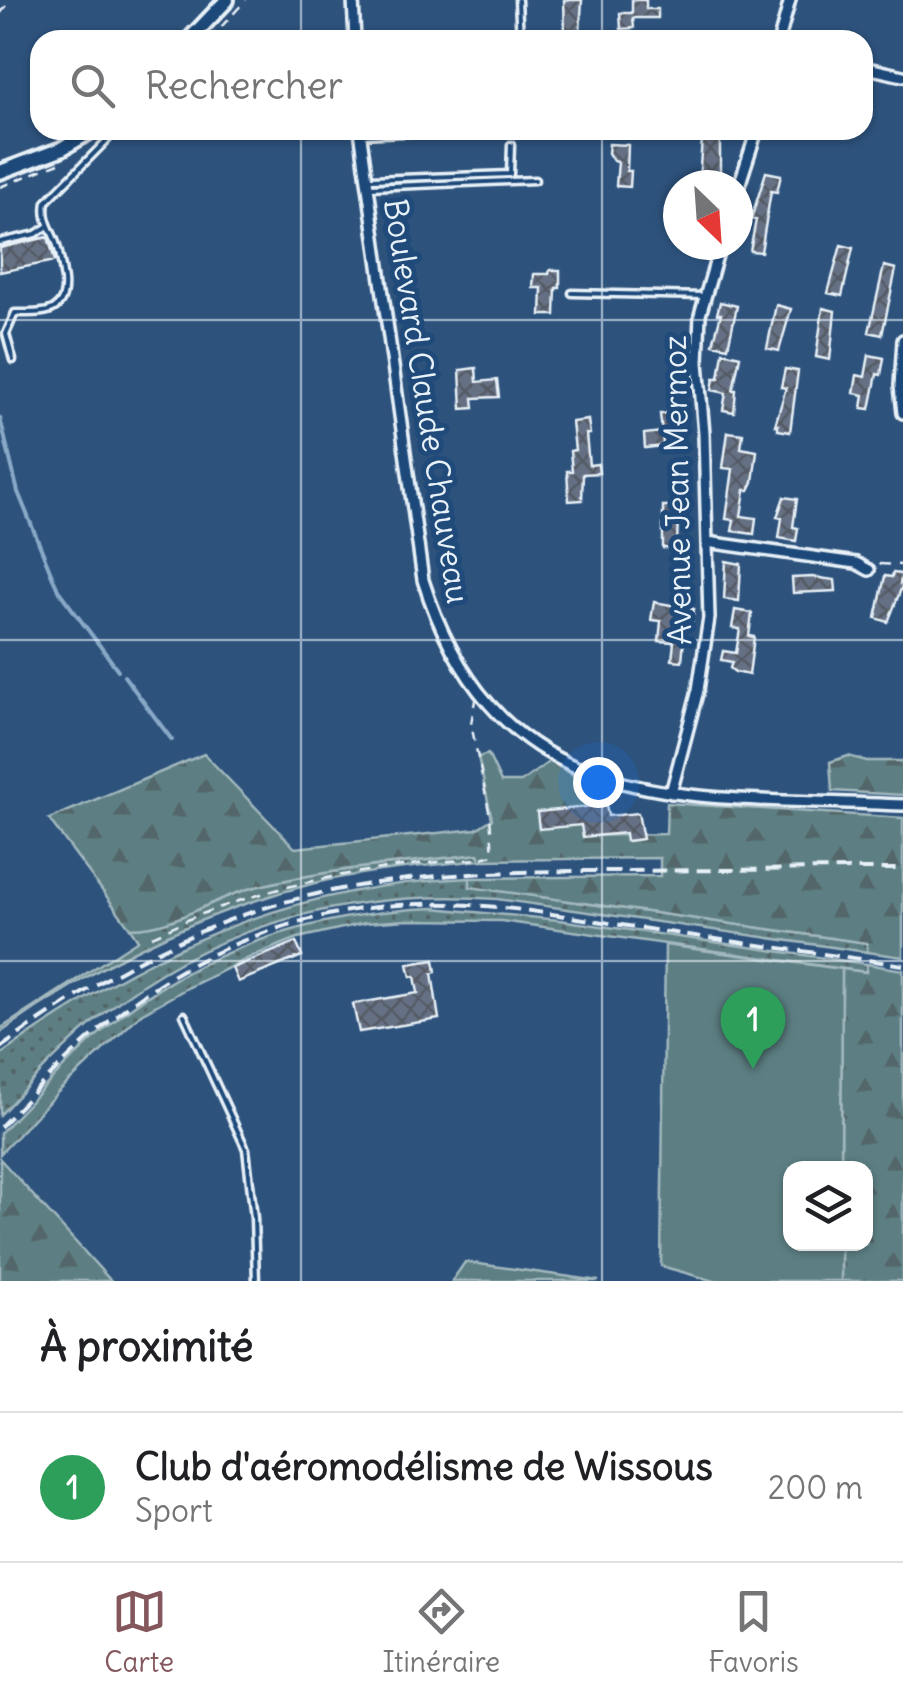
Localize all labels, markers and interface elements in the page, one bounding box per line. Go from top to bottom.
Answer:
search box [30,30,873,140]
icon: search [65,58,120,113]
text: Rechercher [145,62,343,109]
north arrow [663,170,753,260]
street label: Boulevard Claude Chauveau [375,196,479,606]
street label: Avenue Jean Mermoz [654,335,700,645]
your location [573,757,624,808]
pin: 1 [720,986,786,1069]
map controls [783,1161,873,1251]
button: layers [783,1161,873,1251]
text: À proximité [40,1320,253,1372]
text: Club d'aéromodélisme de Wissous [135,1443,713,1490]
text: 1 [66,1467,79,1508]
text: 200 m [768,1467,863,1508]
text: Sport [135,1490,213,1531]
tab: Carte [104,1584,174,1680]
tab: Itinéraire [382,1584,500,1680]
tab: Favoris [709,1584,799,1680]

